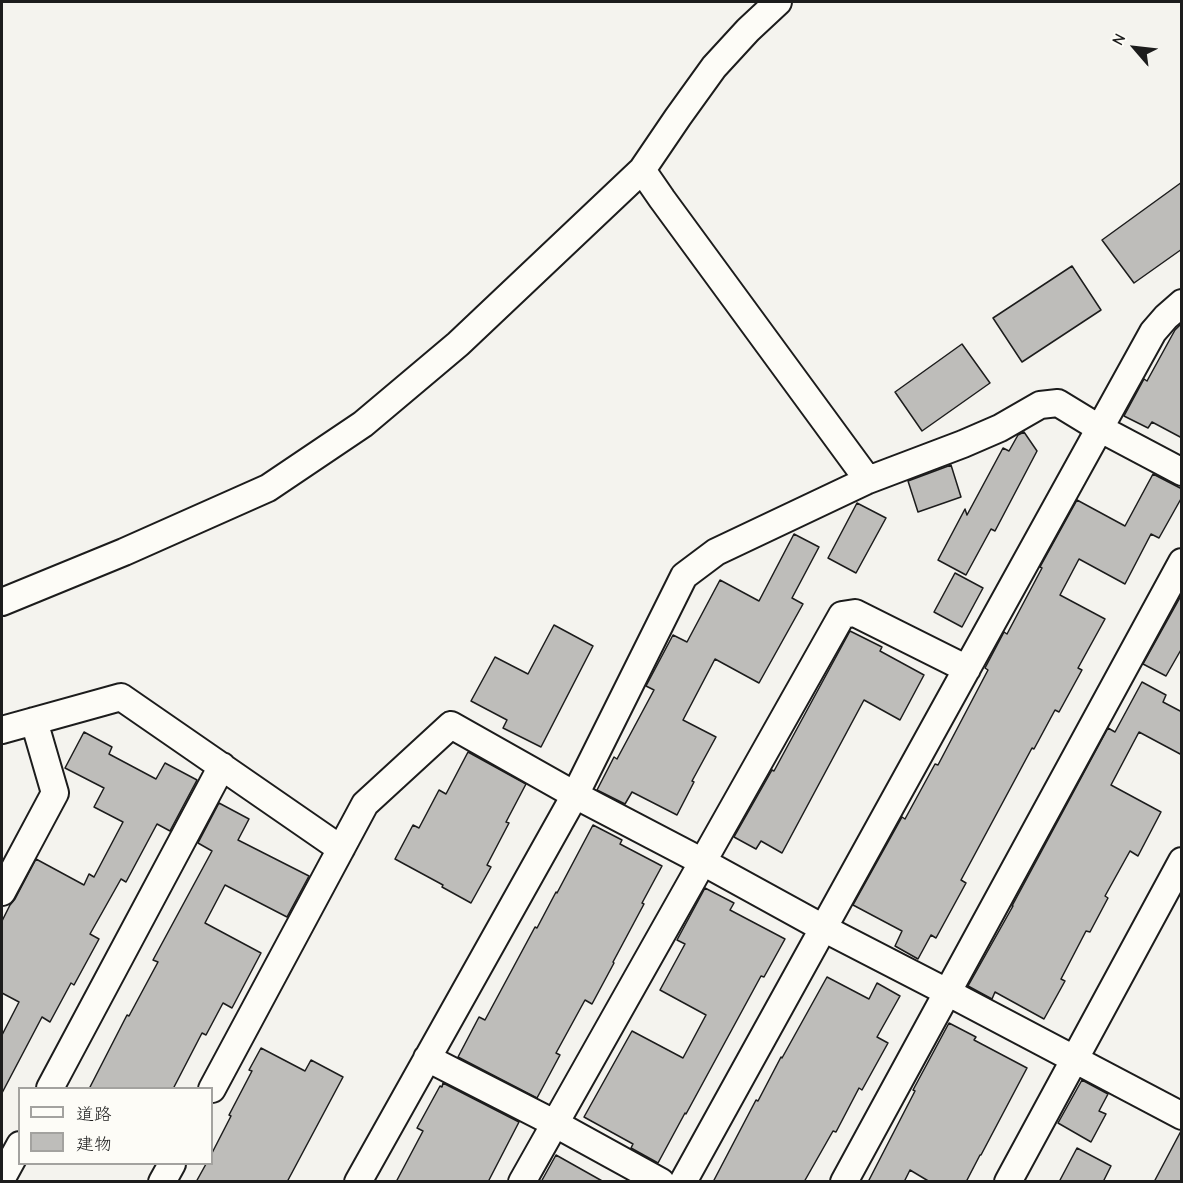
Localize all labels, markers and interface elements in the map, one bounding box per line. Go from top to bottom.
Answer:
north arrow [1105,18,1165,78]
text: N [1109,31,1130,48]
legend [18,1087,213,1165]
text: 道路 [76,1104,112,1125]
text: 建物 [76,1134,112,1155]

